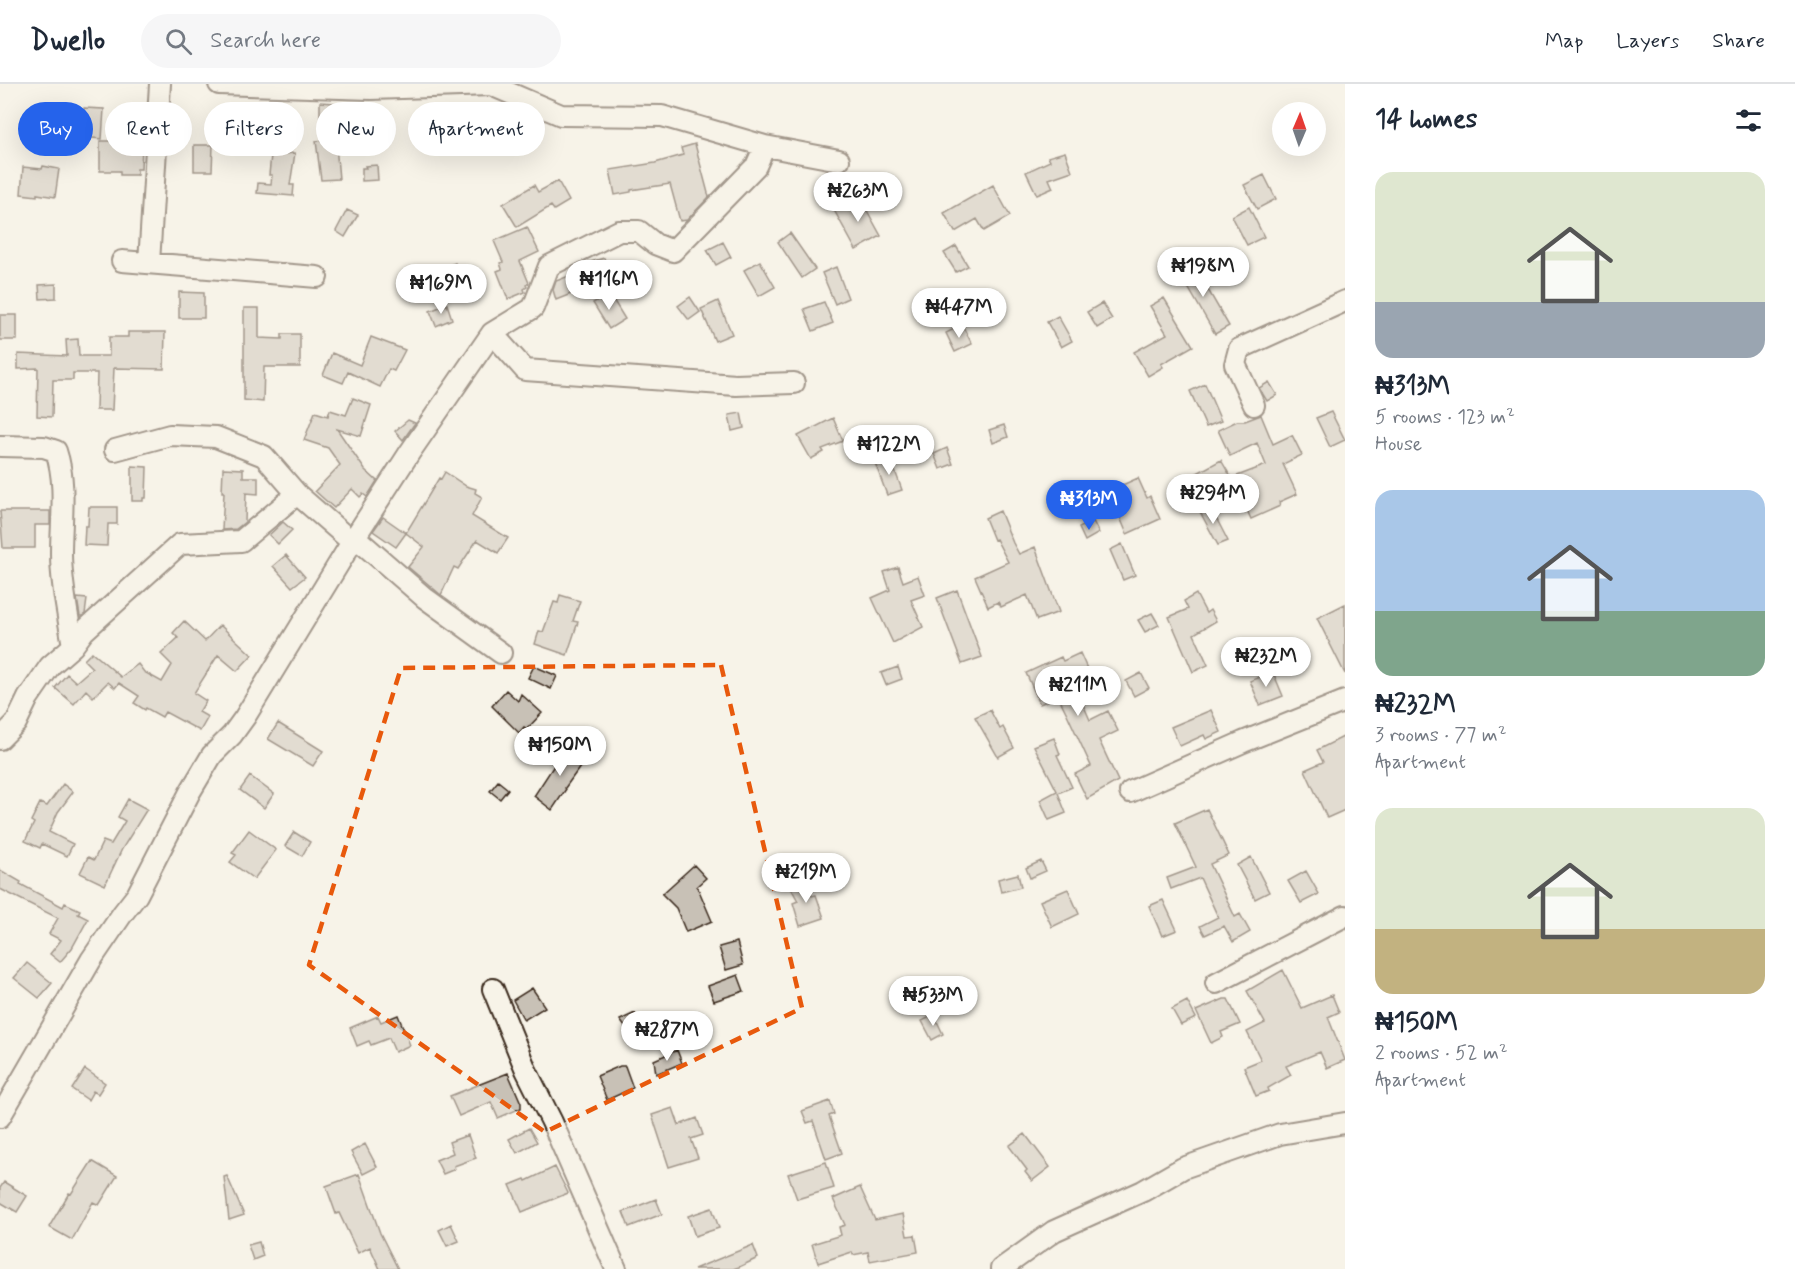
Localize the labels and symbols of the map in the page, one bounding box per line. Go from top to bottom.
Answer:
north arrow [1272,102,1326,156]
pin: ₦263M [816,172,900,223]
pin: ₦198M [1161,247,1245,298]
pin: ₦116M [567,260,651,311]
pin: ₦169M [399,264,483,315]
pin: ₦447M [917,288,1001,339]
pin: ₦122M [847,425,931,476]
pin: ₦294M [1171,474,1255,525]
pin: ₦313M [1047,480,1131,531]
pin: ₦232M [1224,637,1308,688]
pin: ₦211M [1036,666,1120,717]
pin: ₦150M [518,726,602,777]
pin: ₦219M [764,853,848,904]
pin: ₦533M [891,976,975,1027]
pin: ₦287M [625,1011,709,1062]

